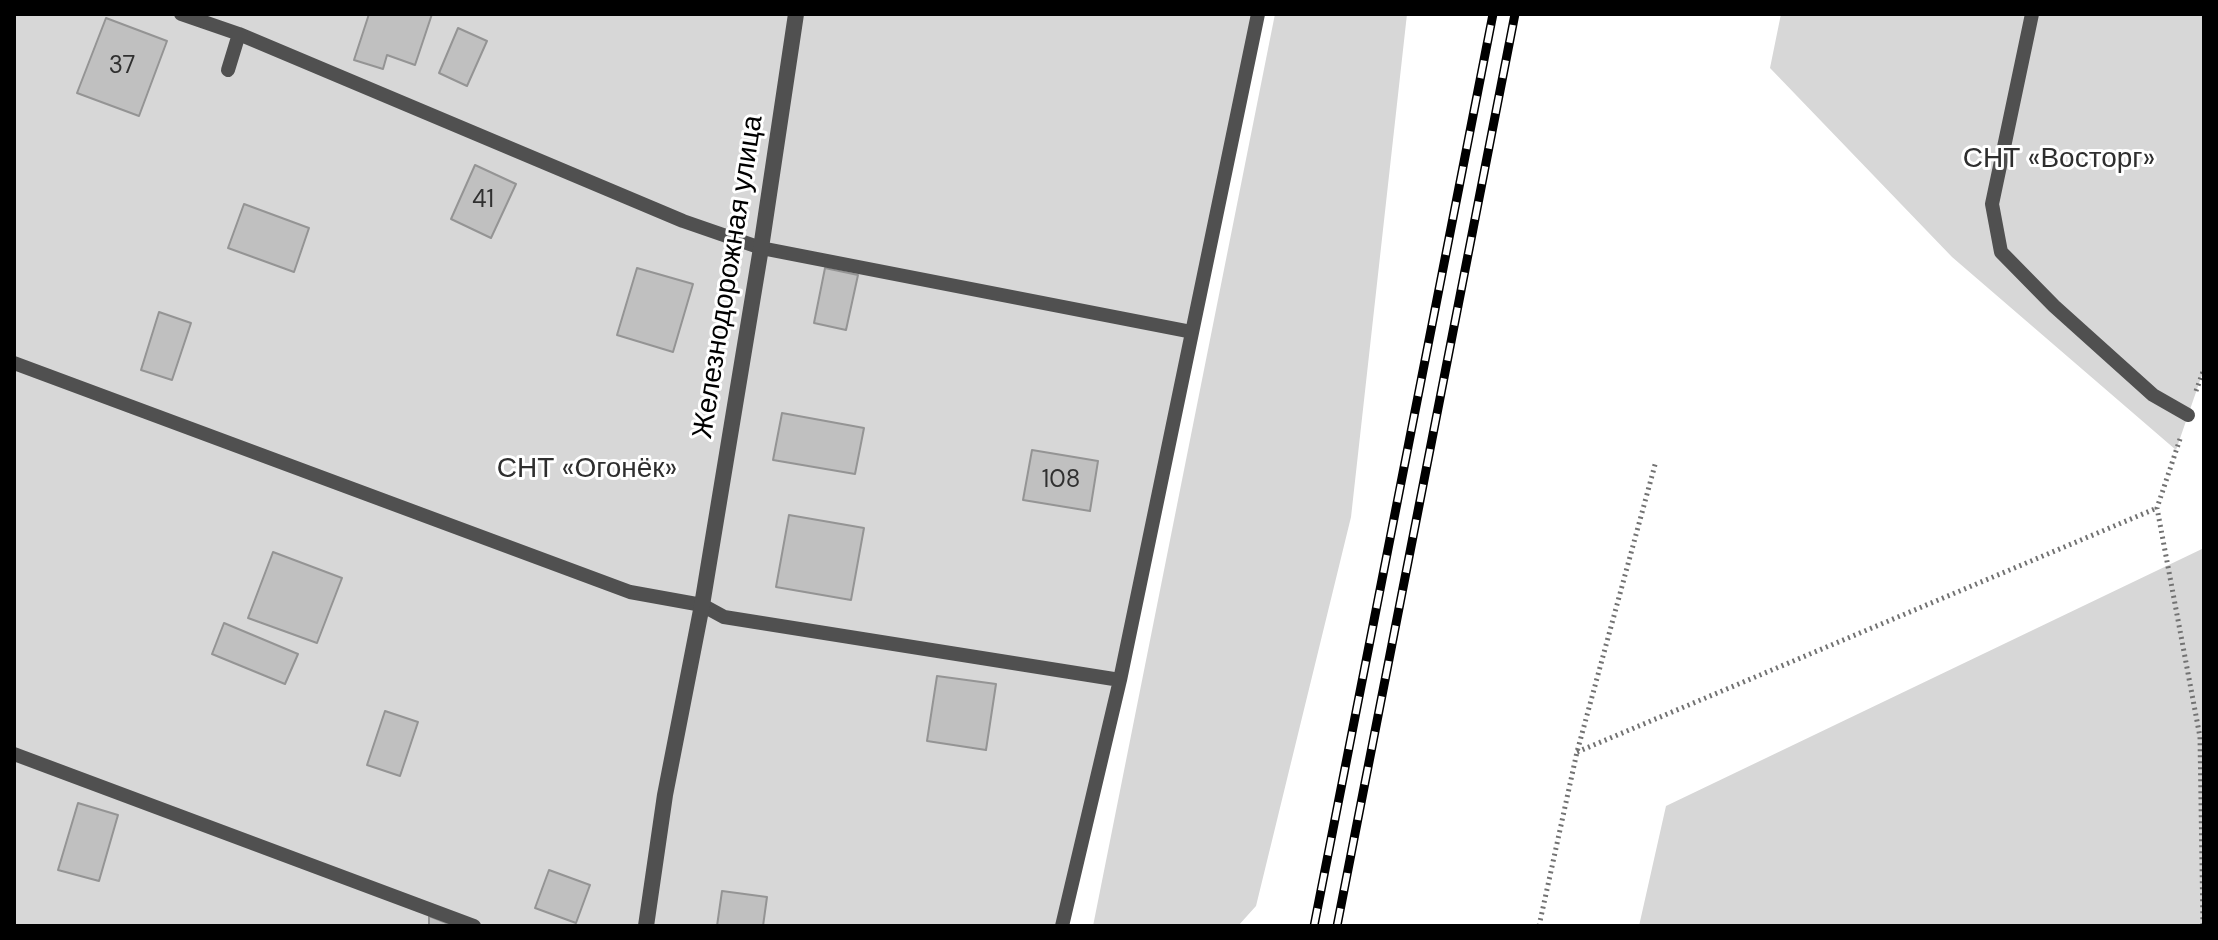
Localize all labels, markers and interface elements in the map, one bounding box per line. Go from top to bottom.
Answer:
house number: 37 [109,53,135,81]
street label: Железнодорожная улица [687,113,771,441]
park label: СНТ «Восторг» [1963,143,2155,177]
house number: 41 [472,187,494,215]
park label: СНТ «Огонёк» [497,453,677,487]
house number: 108 [1042,467,1080,495]

